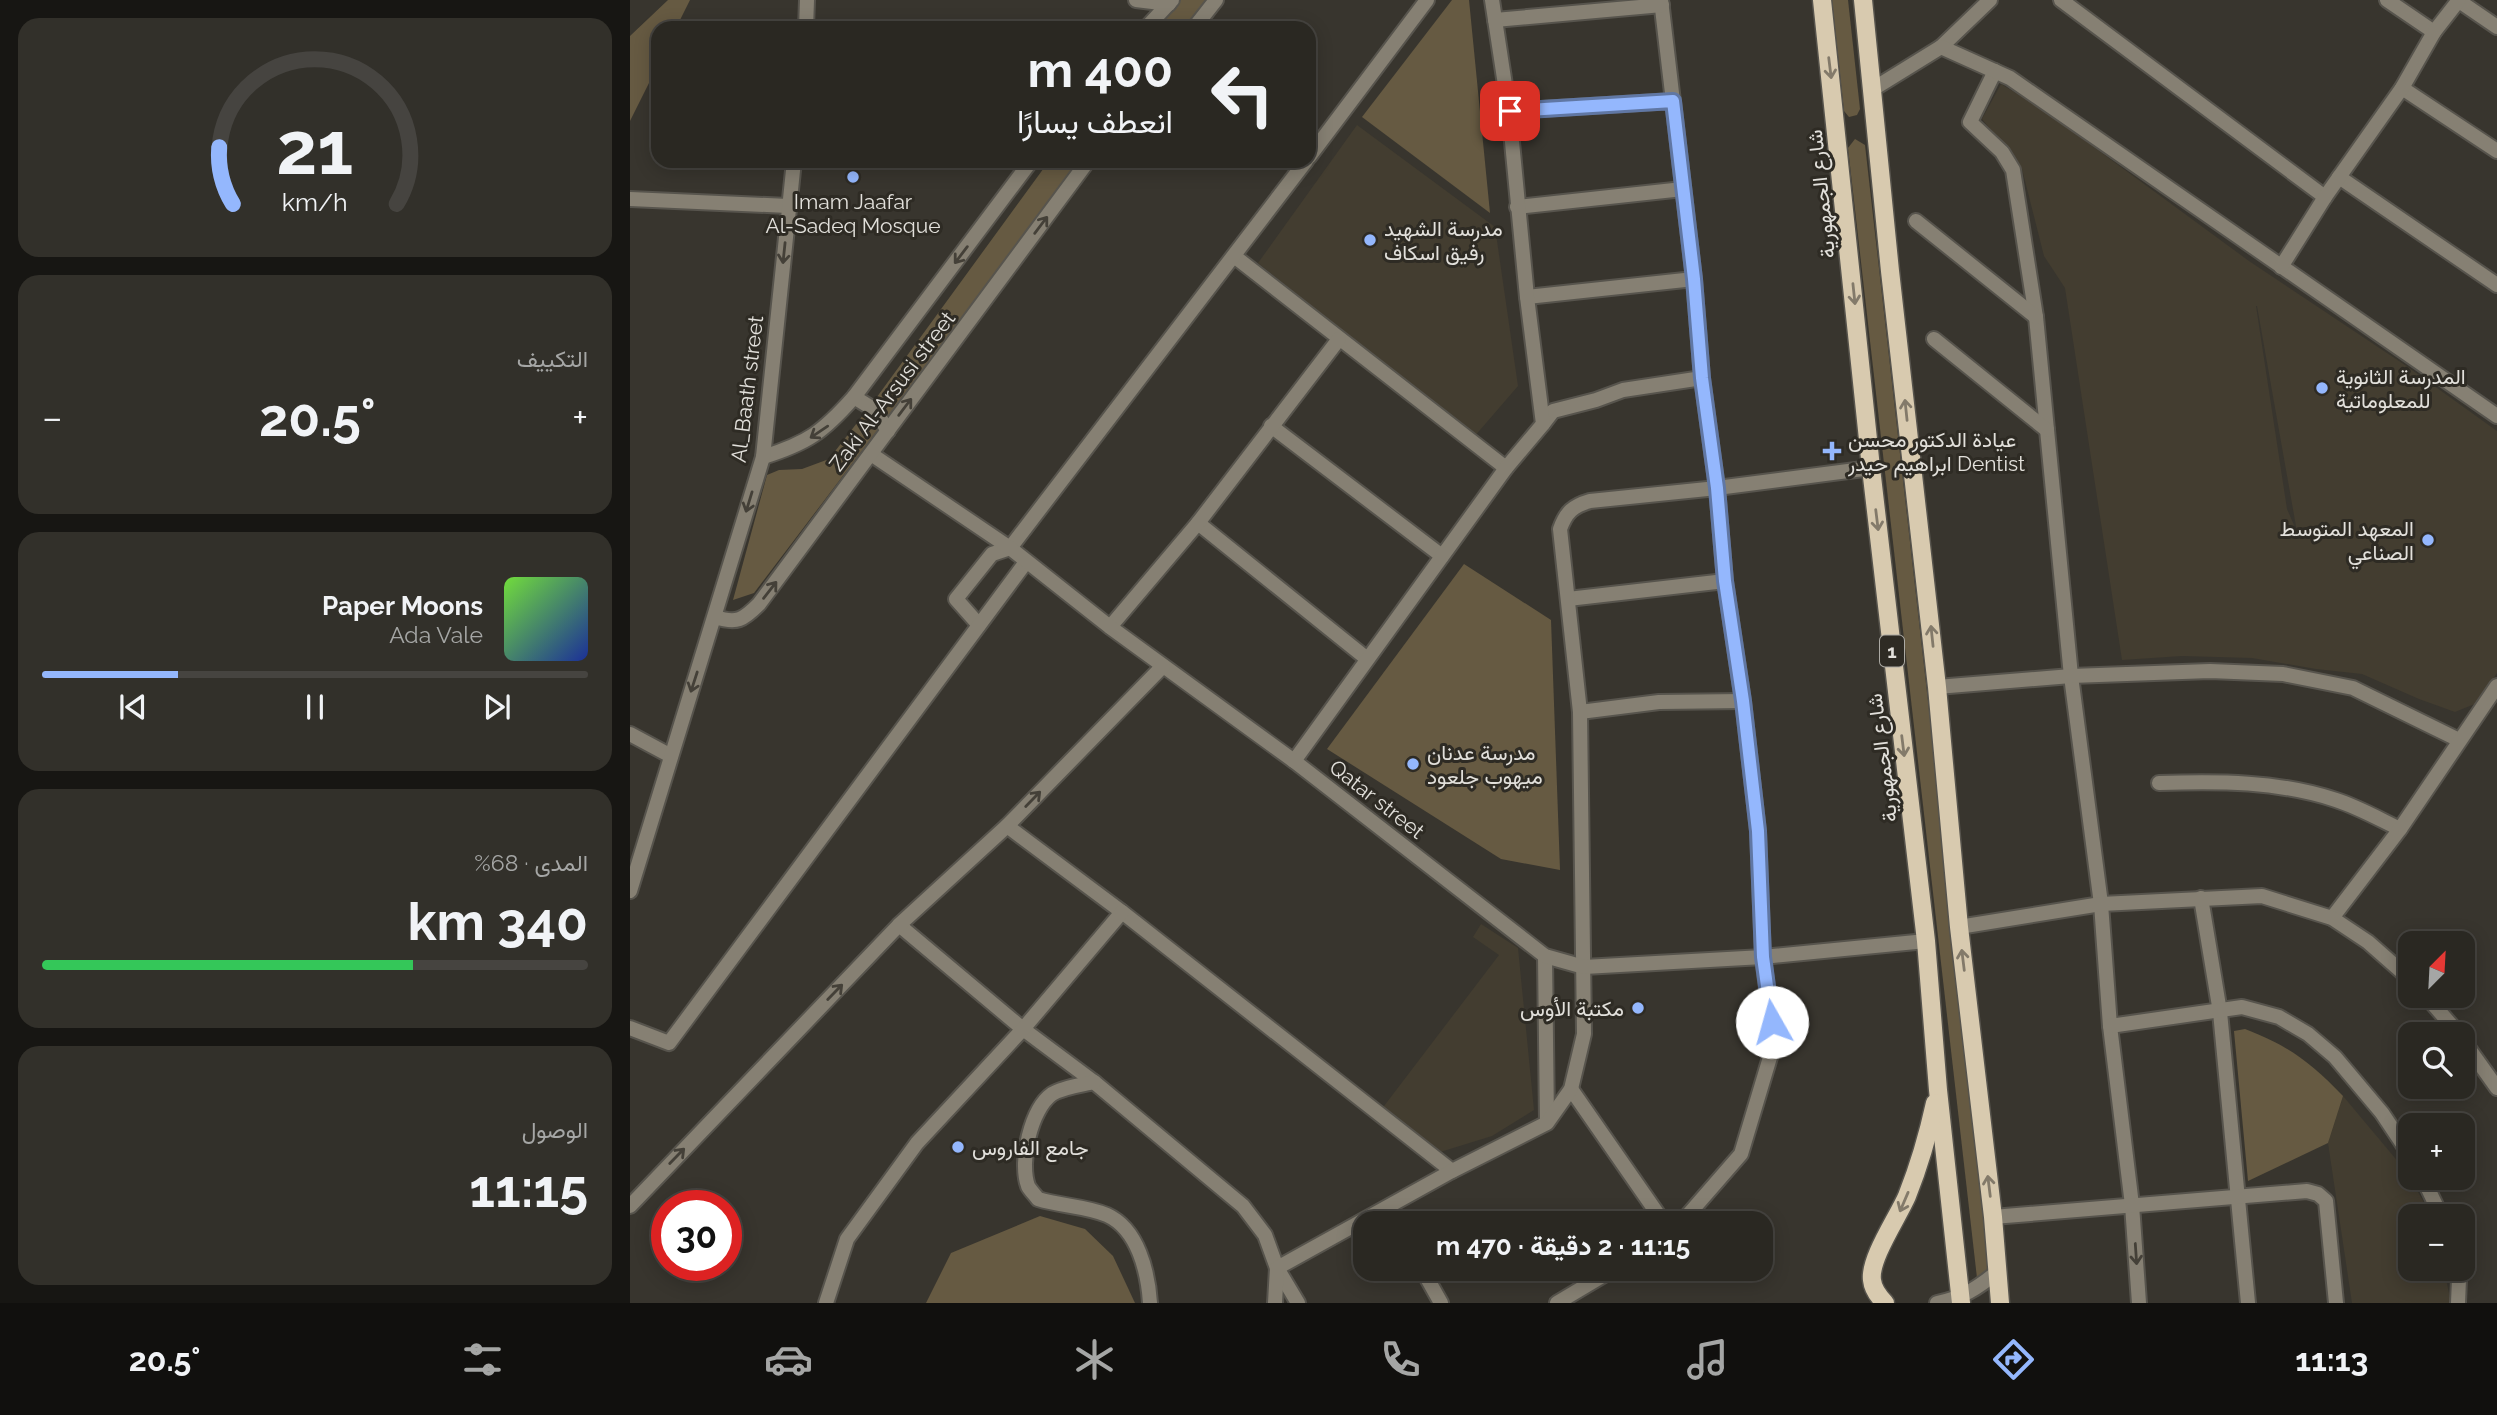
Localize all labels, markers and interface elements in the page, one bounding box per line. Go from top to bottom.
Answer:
text: 400 m [1027,41,1173,98]
icon: left [1197,49,1288,140]
one-way arrow [1824,56,1837,79]
pin [1480,81,1540,141]
icon: arrive [1491,92,1529,130]
text: انعطف يسارًا [1017,103,1173,140]
text: 21 [276,106,354,191]
street label: شارع الجمهورية [1802,128,1842,260]
marker: Imam Jaafar Al-Sadeq Mosque [845,169,861,185]
text: km/h [282,186,348,216]
place label: Imam Jaafar Al-Sadeq Mosque [766,189,940,238]
one-way arrow [1034,216,1048,235]
place label: مدرسة الشهيد رفيق اسكاف [1384,216,1503,266]
marker: مدرسة الشهيد رفيق اسكاف [1362,232,1378,248]
one-way arrow [777,241,790,264]
one-way arrow [954,245,968,264]
one-way arrow [1847,282,1860,305]
street label: Zaki Al-Arsusi street [824,306,960,476]
street label: Al_Baath street [726,314,768,464]
text: التكييف [517,345,588,372]
place label: المدرسة الثانوية للمعلوماتية [2336,364,2466,414]
marker: المدرسة الثانوية للمعلوماتية [2314,380,2330,396]
text: 20.5° [259,387,376,448]
text: − [42,395,62,440]
text: + [572,395,588,440]
one-way arrow [898,399,913,417]
one-way arrow [1899,399,1912,422]
one-way arrow [810,425,830,439]
place label: عيادة الدكتور محسن ابراهيم حيدر Dentist [1847,427,2025,478]
marker: عيادة الدكتور محسن ابراهيم حيدر Dentist [1822,441,1842,461]
one-way arrow [742,491,755,513]
one-way arrow [1871,508,1884,531]
place label: المعهد المتوسط الصناعي [2280,516,2414,570]
marker: المعهد المتوسط الصناعي [2420,532,2436,548]
one-way arrow [762,581,777,600]
text: Paper Moons [322,591,483,621]
text: Ada Vale [389,621,483,648]
one-way arrow [1925,626,1938,648]
road number: 1 [1880,636,1904,666]
one-way arrow [687,671,700,693]
icon: previous [114,688,152,726]
icon: pause [296,688,334,726]
icon: next [478,688,516,726]
street label: شارع الجمهورية [1862,692,1904,824]
one-way arrow [1897,734,1910,757]
place label: مدرسة عدنان ميهوب جلعود [1427,740,1543,790]
street label: Qatar street [1325,754,1429,844]
marker: مدرسة عدنان ميهوب جلعود [1405,756,1421,772]
one-way arrow [1024,791,1041,808]
text: المدى · 68% [474,849,588,876]
text: 340 km [407,891,588,952]
north arrow [2398,931,2474,1008]
map controls [2398,931,2475,1281]
one-way arrow [1956,950,1969,972]
one-way arrow [826,984,843,1001]
position arrow [1735,985,1809,1059]
place label: مكتبة الأوس [1520,996,1624,1022]
marker: مكتبة الأوس [1630,1000,1646,1016]
button: search [2398,1022,2475,1099]
button: + [2398,1113,2475,1190]
text: الوصول [522,1116,588,1143]
place label: جامع الفاروس [972,1135,1089,1162]
marker: جامع الفاروس [950,1139,966,1155]
one-way arrow [669,1148,686,1165]
text: 11:15 [469,1158,588,1219]
one-way arrow [1983,1175,1996,1198]
speed limit sign: 30 [651,1190,742,1281]
one-way arrow [1897,1191,1910,1212]
button: − [2398,1204,2475,1281]
text: 11:15 · 2 دقيقة · 470 m [1436,1231,1690,1261]
one-way arrow [2130,1242,2143,1265]
icon: filters [458,1335,507,1384]
icon: car [764,1335,813,1384]
icon: climate [1070,1335,1119,1384]
icon: phone [1376,1335,1425,1384]
icon: music [1683,1335,1732,1384]
icon: directions [1989,1335,2038,1384]
text: 20.5° [129,1341,200,1378]
text: 11:13 [2295,1341,2368,1378]

